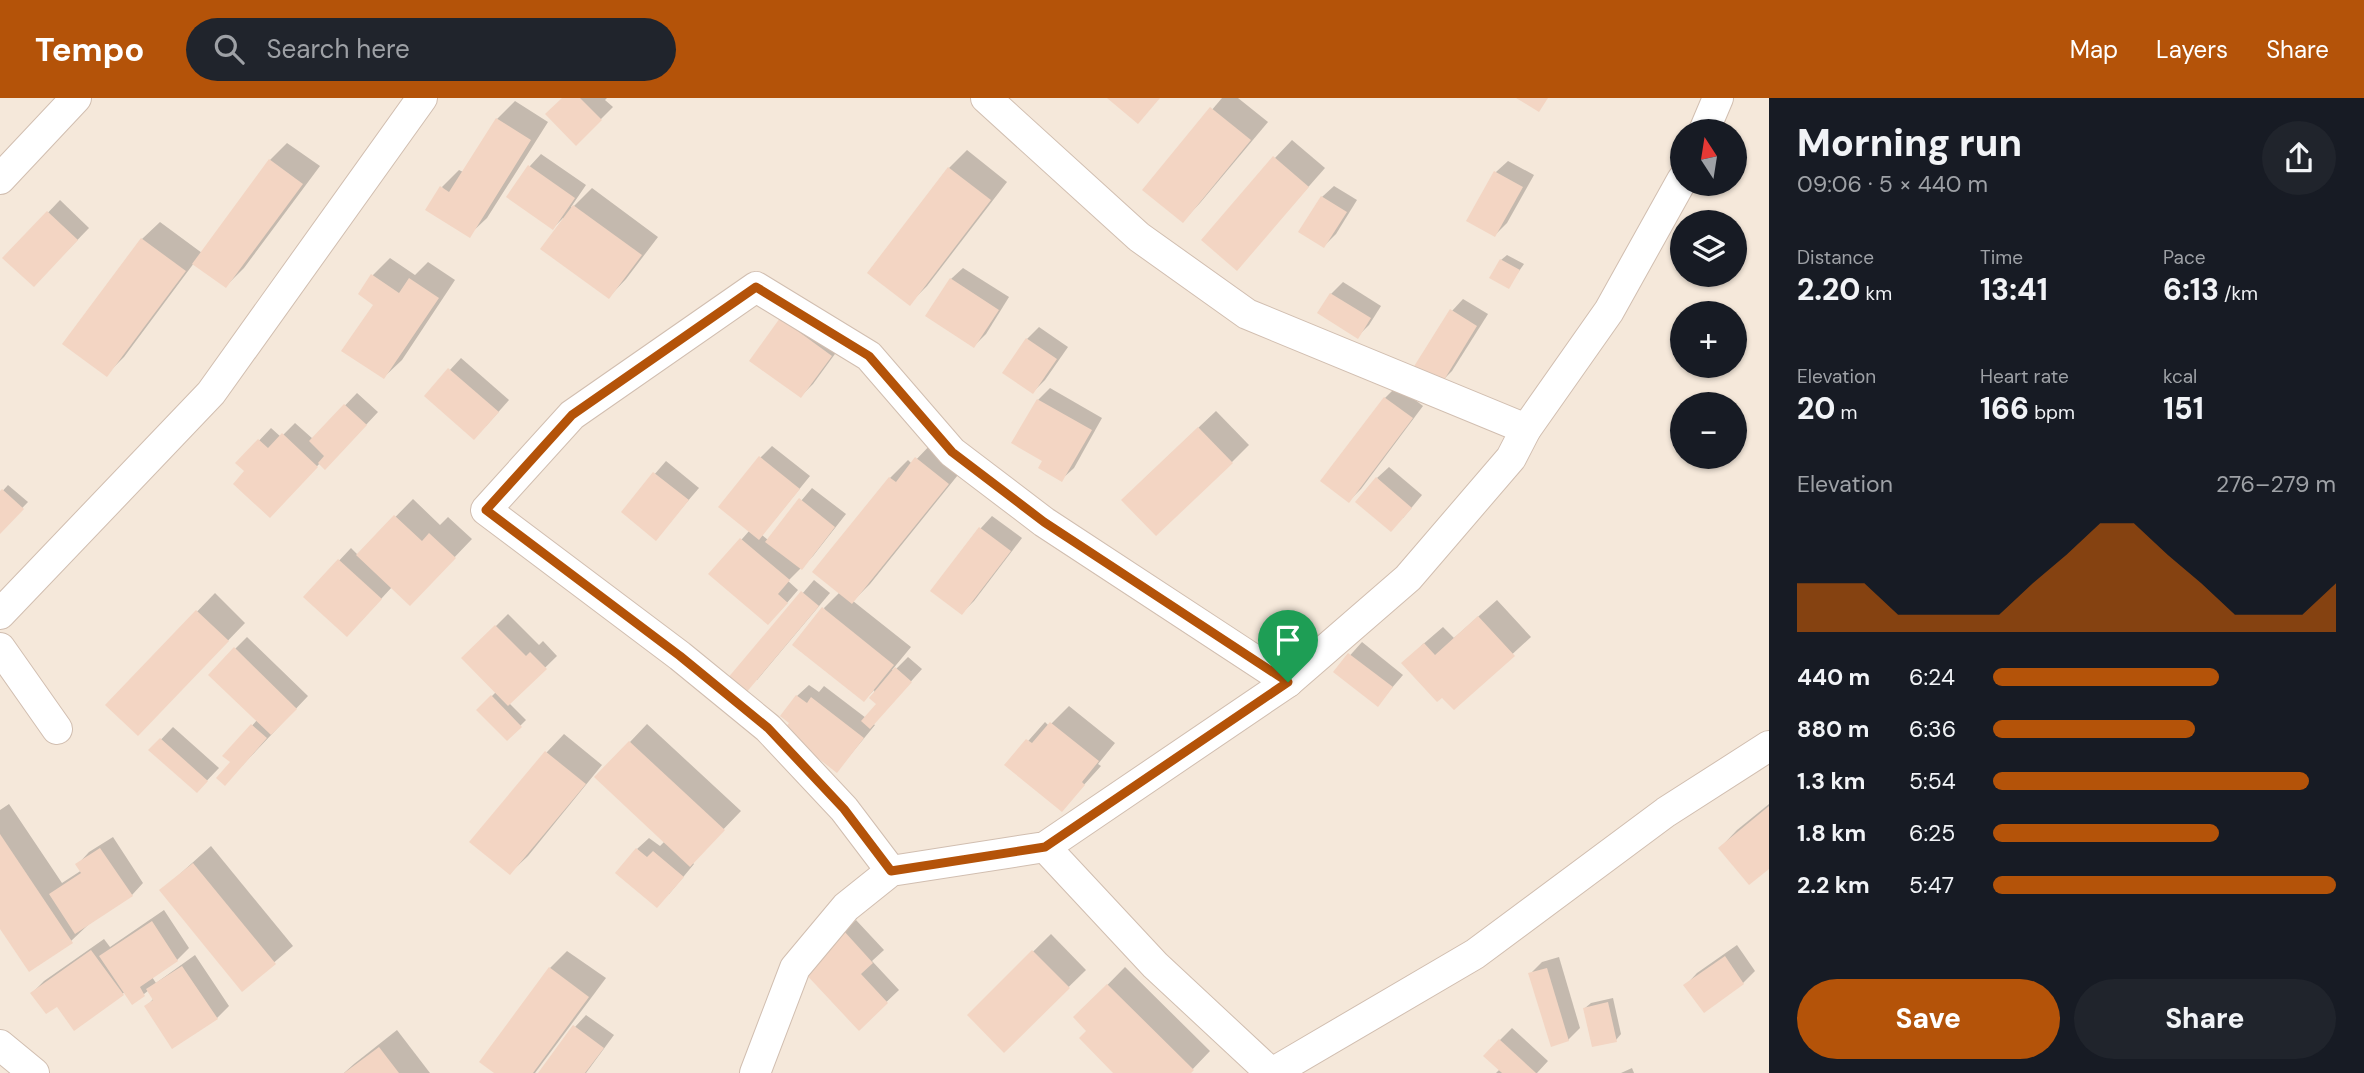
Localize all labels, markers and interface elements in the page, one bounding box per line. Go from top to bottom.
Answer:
search box [186,18,676,81]
text: Tempo [35,28,144,71]
icon: search [210,30,248,68]
text: Search here [266,32,410,66]
text: Map [2070,34,2118,65]
text: Layers [2156,34,2228,65]
text: Share [2266,34,2329,65]
text: Morning run [1797,118,2022,168]
north arrow [1670,119,1746,196]
map controls [1670,119,1747,469]
button: share [2262,121,2336,195]
text: 09:06 · 5 × 440 m [1797,169,1988,199]
button: layers [1670,210,1747,287]
text: Distance [1797,245,1874,270]
text: Time [1980,245,2023,270]
text: Pace [2163,245,2206,270]
text: 2.20 [1797,270,1861,309]
text: 13:41 [1980,270,2048,309]
text: 6:13 [2163,270,2219,309]
text: km [1861,281,1892,306]
text: /km [2219,281,2258,306]
button: + [1670,301,1747,378]
text: Elevation [1797,364,1876,389]
text: Heart rate [1980,364,2069,389]
text: kcal [2163,364,2197,389]
text: 20 [1797,389,1835,428]
text: 166 [1980,389,2029,428]
text: 151 [2163,389,2204,428]
button: − [1670,392,1747,469]
text: m [1835,400,1857,425]
text: bpm [2029,400,2075,425]
text: Elevation [1797,469,1893,499]
text: 276–279 m [2216,469,2336,499]
pin [1258,610,1318,682]
icon: arrive [1269,621,1307,659]
text: 440 m [1797,662,1870,692]
text: 6:24 [1909,662,1955,692]
text: 880 m [1797,714,1869,744]
text: 6:36 [1909,714,1956,744]
text: 1.3 km [1797,766,1865,796]
text: 5:54 [1909,766,1956,796]
text: 1.8 km [1797,818,1866,848]
text: 6:25 [1909,818,1955,848]
text: 2.2 km [1797,870,1870,900]
text: 5:47 [1909,870,1954,900]
button: Save [1797,979,2060,1059]
button: Share [2074,979,2336,1059]

